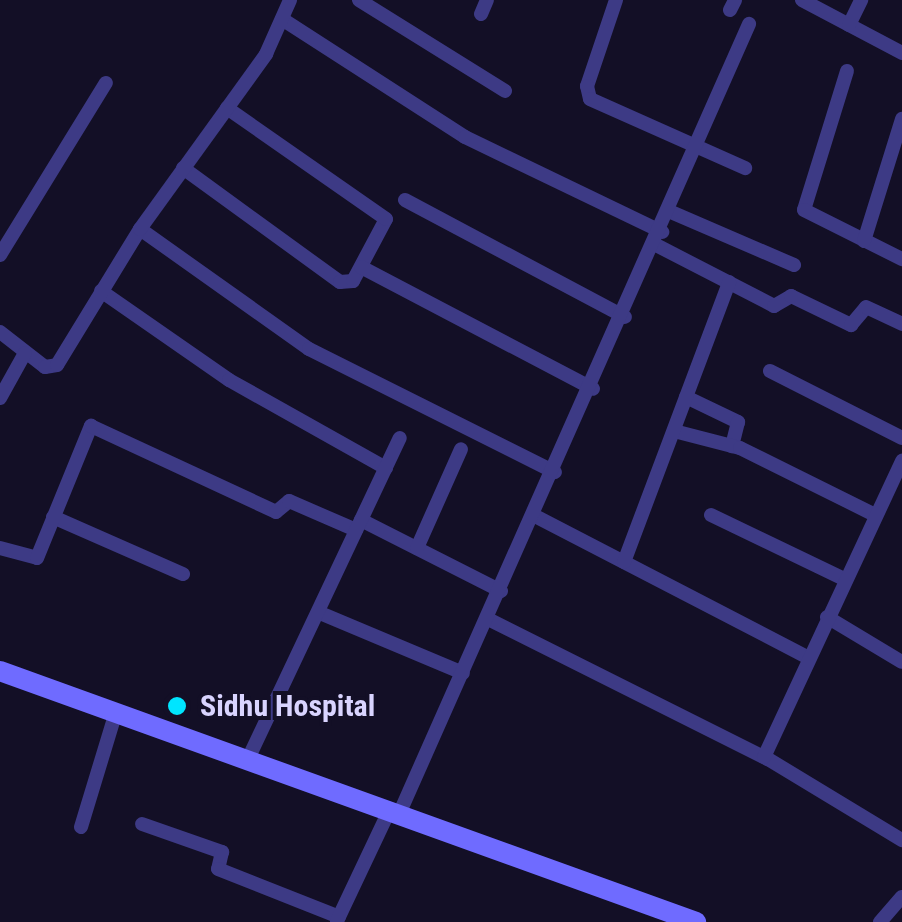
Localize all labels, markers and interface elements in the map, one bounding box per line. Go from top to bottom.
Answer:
place label: Sidhu Hospital [200,688,375,724]
marker: Sidhu Hospital [164,693,190,719]

